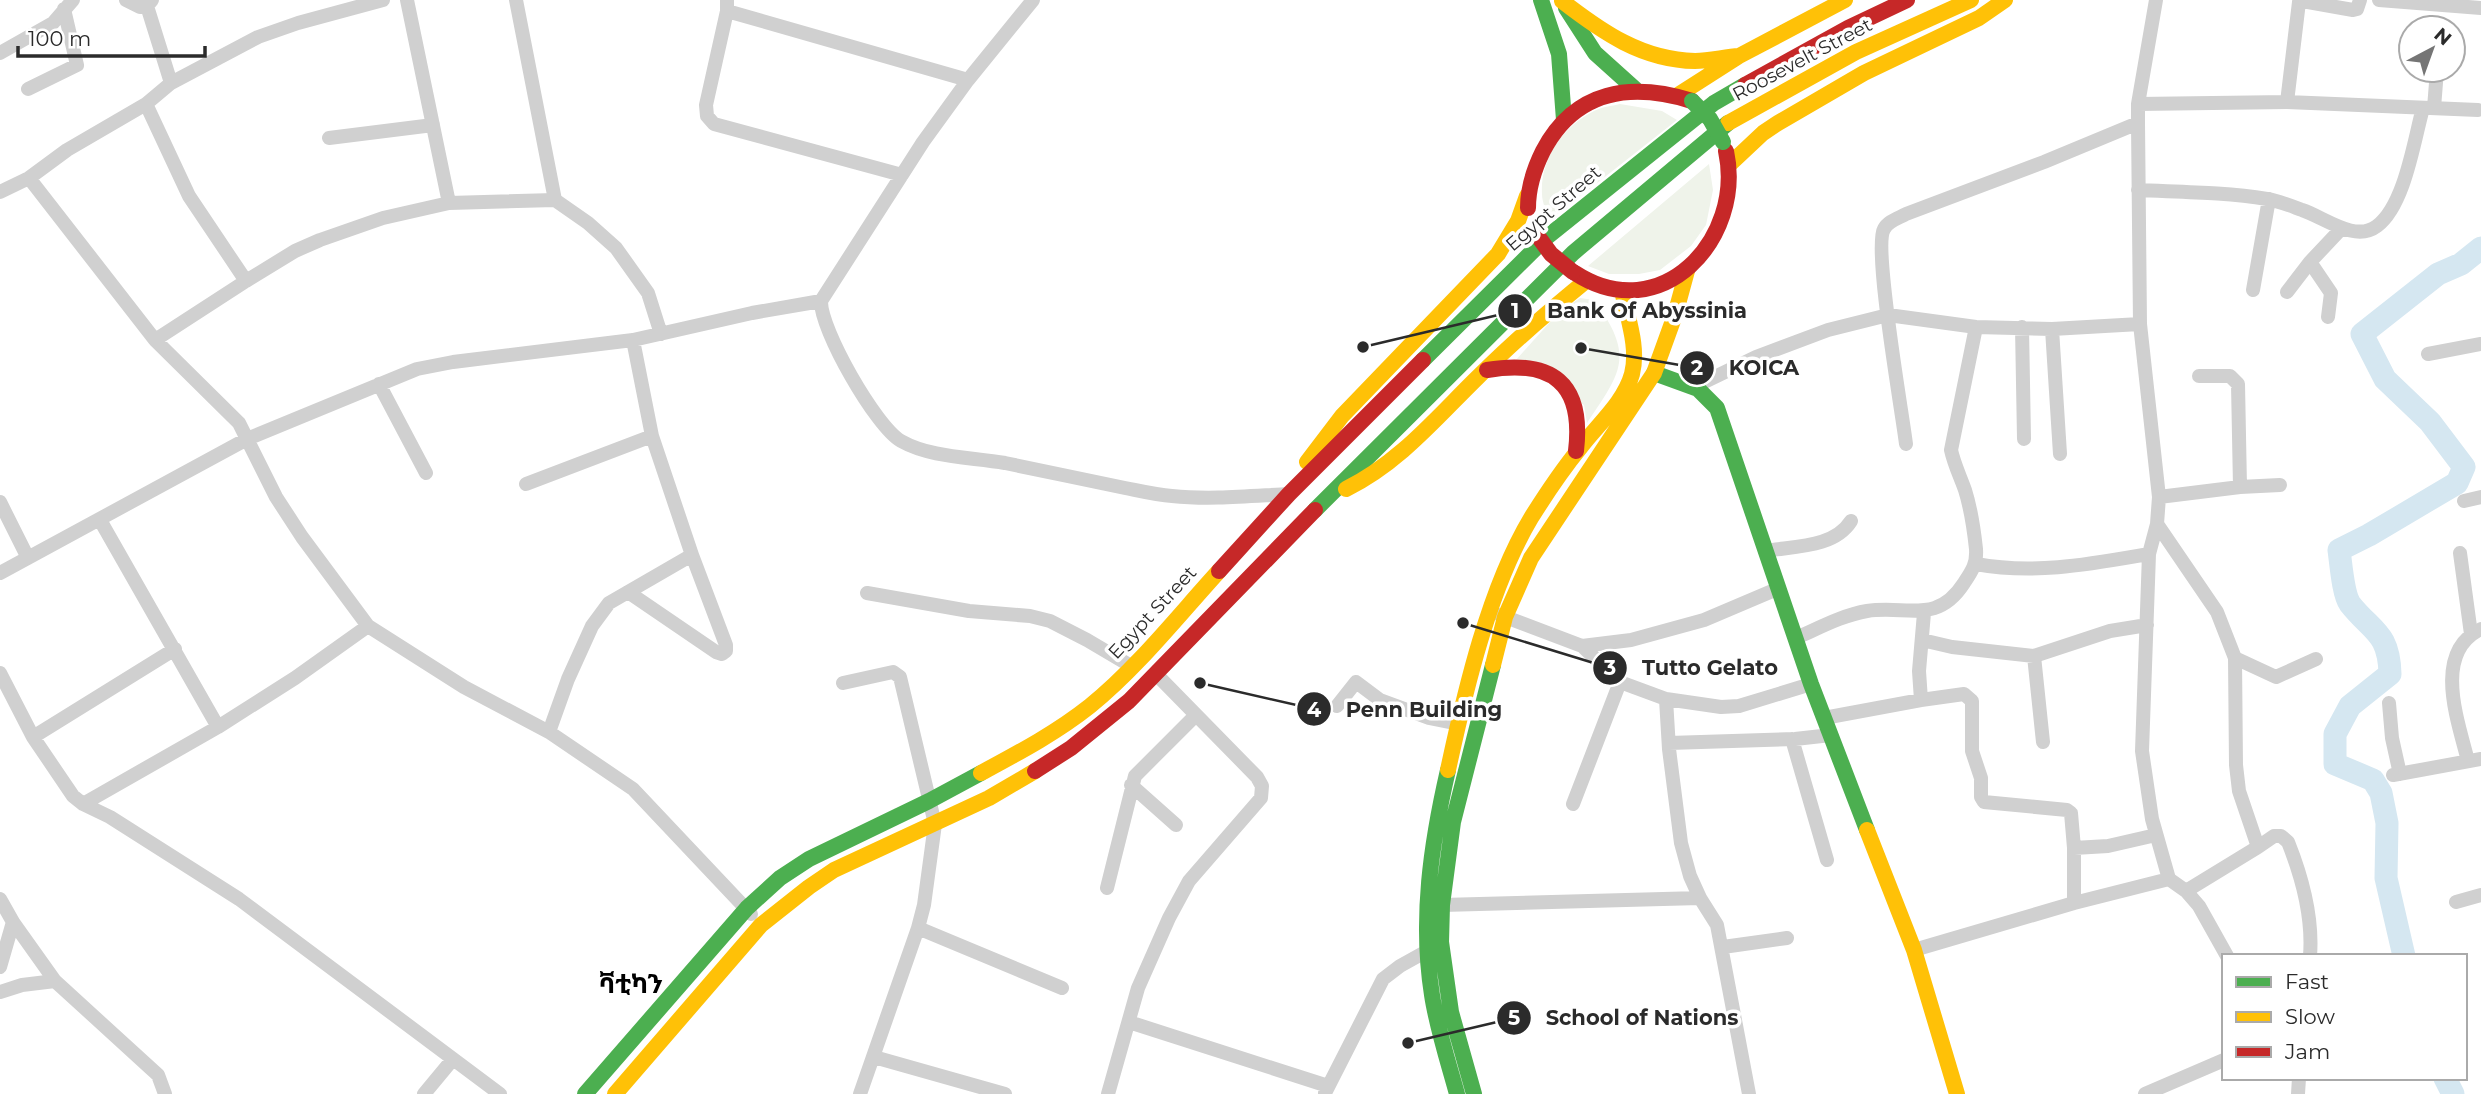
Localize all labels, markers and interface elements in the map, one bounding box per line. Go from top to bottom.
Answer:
street label: Roosevelt Street [1729,13,1876,106]
scale bar [18,14,205,58]
north arrow [2397,14,2467,84]
text: N [2429,23,2456,50]
text: 100 m [28,26,91,51]
street label: Egypt Street [1501,161,1606,256]
callout: Bank Of Abyssinia [1497,290,1761,332]
text: 1 [1511,298,1519,323]
text: Bank Of Abyssinia [1547,298,1747,323]
callout: KOICA [1680,347,1813,389]
text: 2 [1691,355,1703,380]
text: KOICA [1729,355,1800,380]
street label: Egypt Street [1103,561,1201,664]
callout: Tutto Gelato [1593,647,1792,689]
text: 3 [1603,655,1616,680]
text: Tutto Gelato [1642,655,1778,680]
callout: Penn Building [1297,688,1517,730]
text: 4 [1307,697,1322,722]
text: Penn Building [1346,697,1502,722]
legend [2222,954,2467,1080]
district label: ቫቲካን [599,968,663,1000]
text: Fast [2285,969,2329,994]
callout: School of Nations [1496,997,1752,1039]
text: Slow [2285,1004,2335,1029]
text: 5 [1508,1005,1520,1030]
text: School of Nations [1546,1005,1738,1030]
text: Jam [2284,1039,2330,1064]

